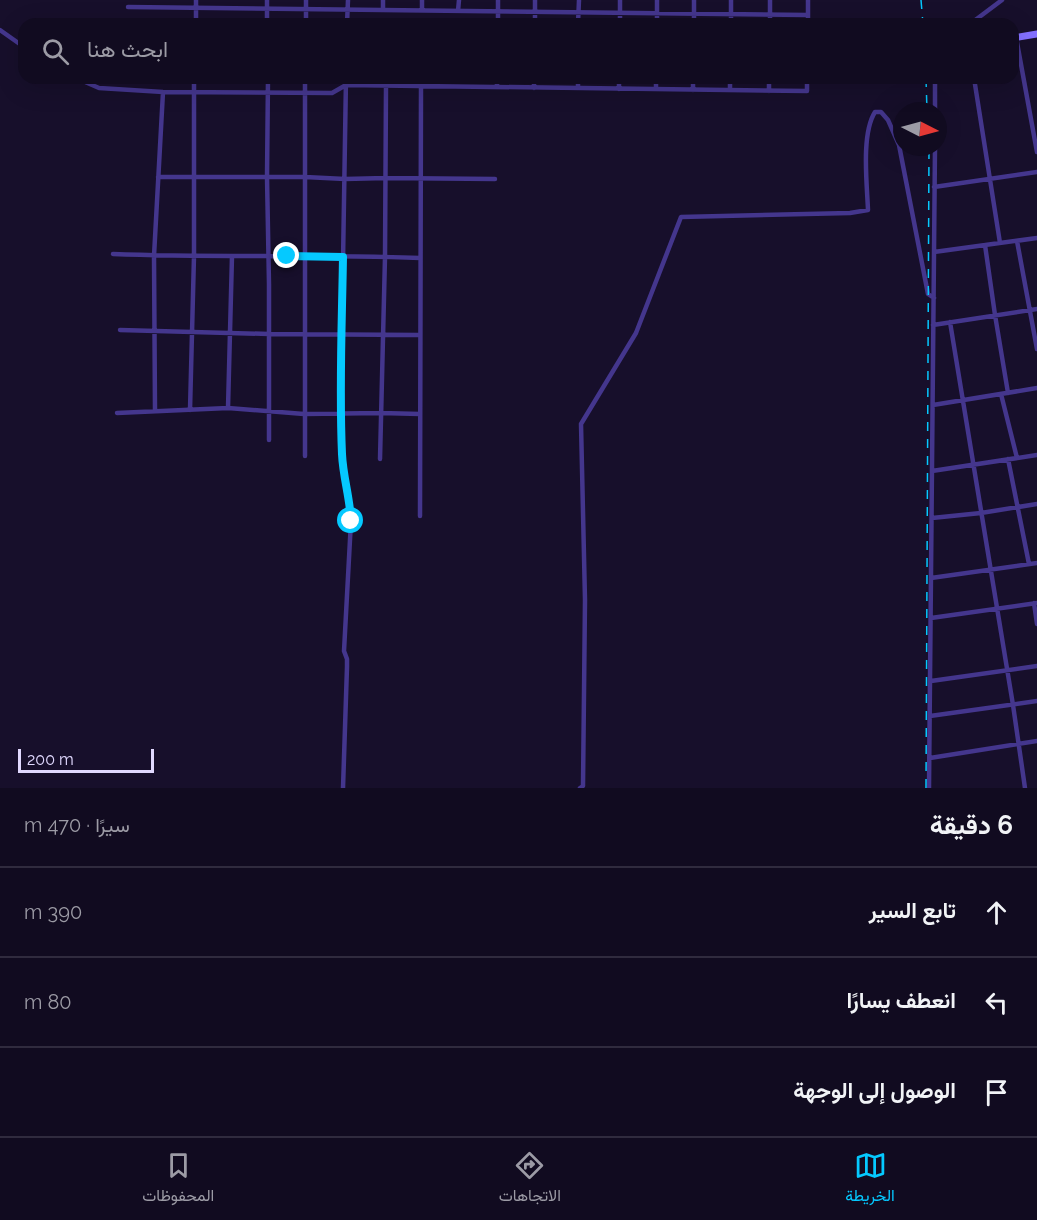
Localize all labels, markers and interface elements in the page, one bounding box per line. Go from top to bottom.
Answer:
search box [18,18,1019,84]
icon: search [39,35,72,68]
text: ابحث هنا [87,36,168,62]
north arrow [893,102,947,156]
route end [273,242,299,268]
route start [337,507,363,533]
scale bar [18,746,154,774]
text: 200 m [27,750,74,769]
text: 6 دقيقة [930,810,1013,840]
text: سيرًا · 470 m [24,813,130,837]
icon: ahead [980,896,1013,929]
text: تابع السير [869,897,956,923]
text: 390 m [24,900,82,924]
icon: left [980,986,1013,1019]
text: انعطف يسارًا [847,987,956,1013]
text: 80 m [24,990,72,1014]
icon: arrive [980,1076,1013,1109]
text: الوصول إلى الوجهة [793,1077,956,1103]
tab: المحفوظات [142,1149,214,1210]
tab: الاتجاهات [499,1149,561,1210]
tab: الخريطة [845,1149,895,1210]

